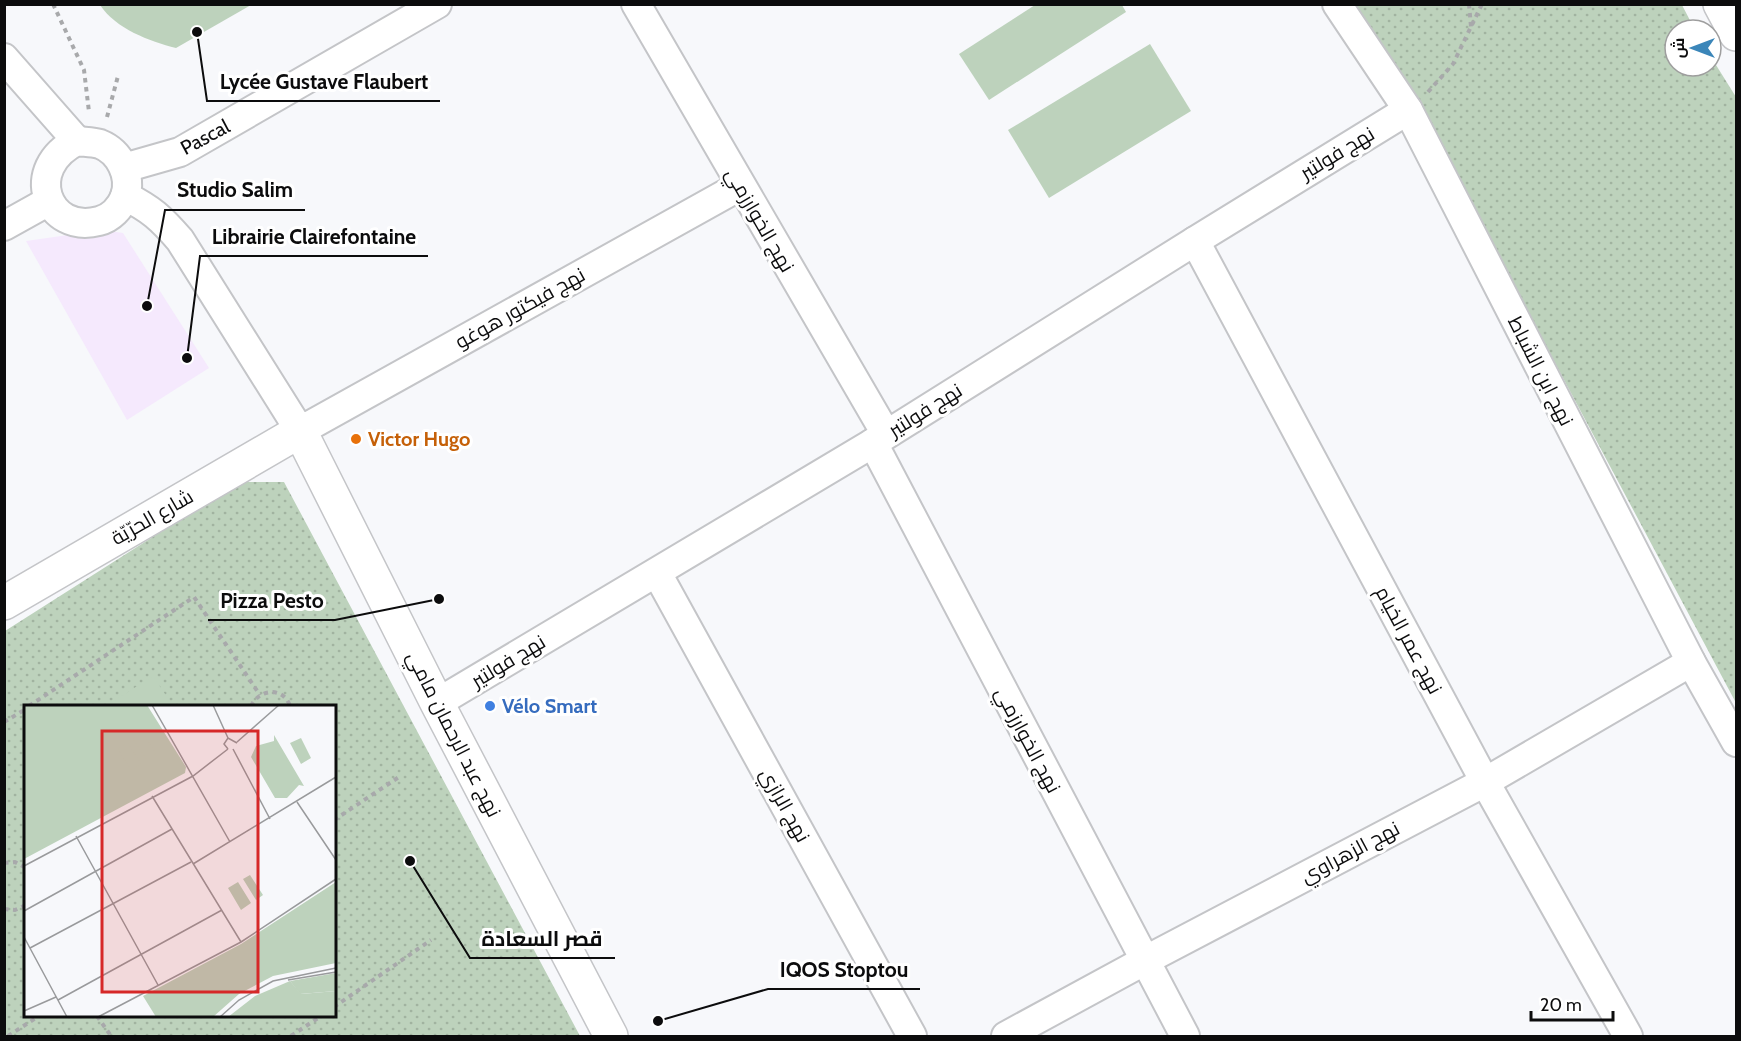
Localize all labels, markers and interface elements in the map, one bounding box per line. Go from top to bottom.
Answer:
north arrow [1663,18,1723,78]
text: ش [1669,38,1688,58]
callout: Lycée Gustave Flaubert [207,62,440,101]
text: Lycée Gustave Flaubert [220,69,428,94]
street label: Pascal [176,114,234,160]
street label: نهج فولتير [1295,121,1380,187]
street label: نهج الخوارزمي [717,164,800,278]
callout: Studio Salim [165,171,305,210]
text: Studio Salim [177,177,293,202]
callout: Librairie Clairefontaine [200,217,428,256]
text: Librairie Clairefontaine [212,224,416,249]
street label: نهج فيكتور هوغو [451,262,590,355]
street label: نهج ابن الشباط [1501,312,1579,431]
street label: نهج فولتير [883,378,967,444]
place label: Victor Hugo [368,427,470,451]
marker: Victor Hugo [349,432,363,446]
street label: شارع الحرّيّة [107,484,198,552]
callout: Pizza Pesto [208,581,335,620]
street label: نهج عمر الخيام [1369,582,1447,699]
text: Pizza Pesto [220,588,324,613]
street label: نهج فولتير [466,629,551,695]
street label: نهج عبد الرحمان مامي [398,647,506,823]
street label: نهج الخوارزمي [987,683,1066,799]
place label: Vélo Smart [502,694,597,718]
marker: Vélo Smart [483,699,497,713]
inset map [24,705,336,1017]
street label: نهج الرازي [751,764,815,848]
street label: نهج الزهراوي [1296,816,1405,892]
callout: قصر السعادة [470,919,615,958]
text: قصر السعادة [482,926,602,951]
callout: IQOS Stoptou [768,950,920,989]
text: IQOS Stoptou [780,957,908,982]
scale bar [1531,984,1614,1022]
text: 20 m [1540,994,1582,1016]

